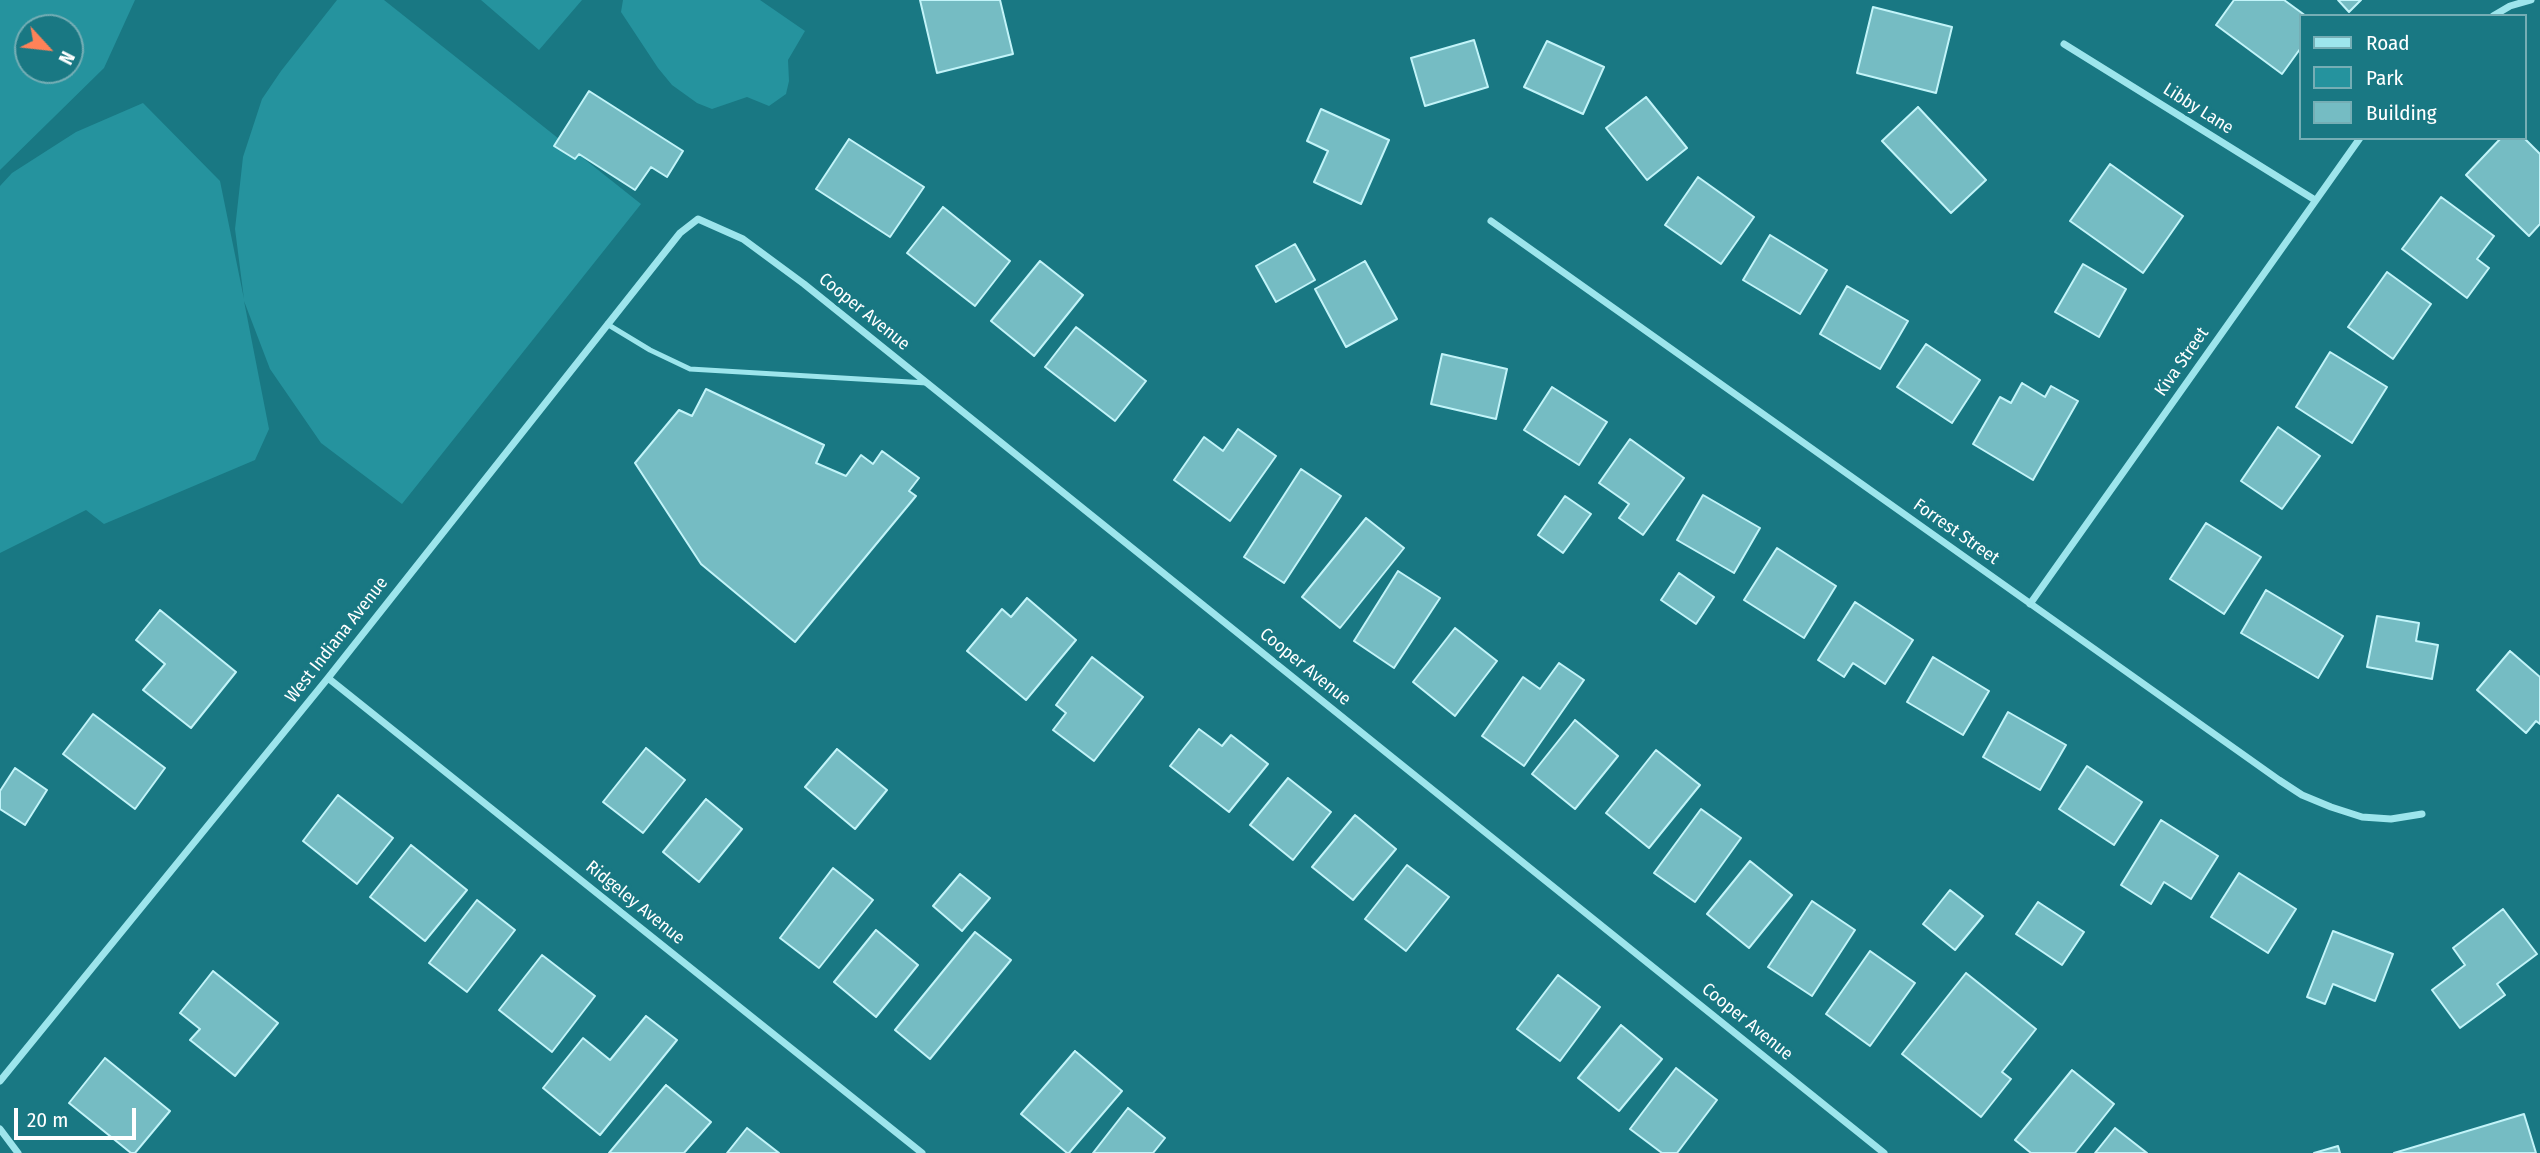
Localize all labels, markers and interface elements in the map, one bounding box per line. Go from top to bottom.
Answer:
north arrow [14,14,84,84]
legend [2298,14,2526,140]
text: Road [2366,30,2410,56]
text: N [54,48,79,68]
text: Park [2366,65,2403,91]
street label: Libby Lane [2159,79,2237,139]
text: Building [2366,100,2437,126]
street label: Cooper Avenue [814,269,914,355]
street label: Kiva Street [2150,323,2214,401]
street label: Forrest Street [1909,495,2003,569]
street label: West Indiana Avenue [281,573,393,707]
street label: Cooper Avenue [1255,624,1355,710]
street label: Ridgeley Avenue [581,857,689,949]
street label: Cooper Avenue [1697,979,1797,1065]
scale bar [18,1094,140,1138]
text: 20 m [27,1107,68,1133]

